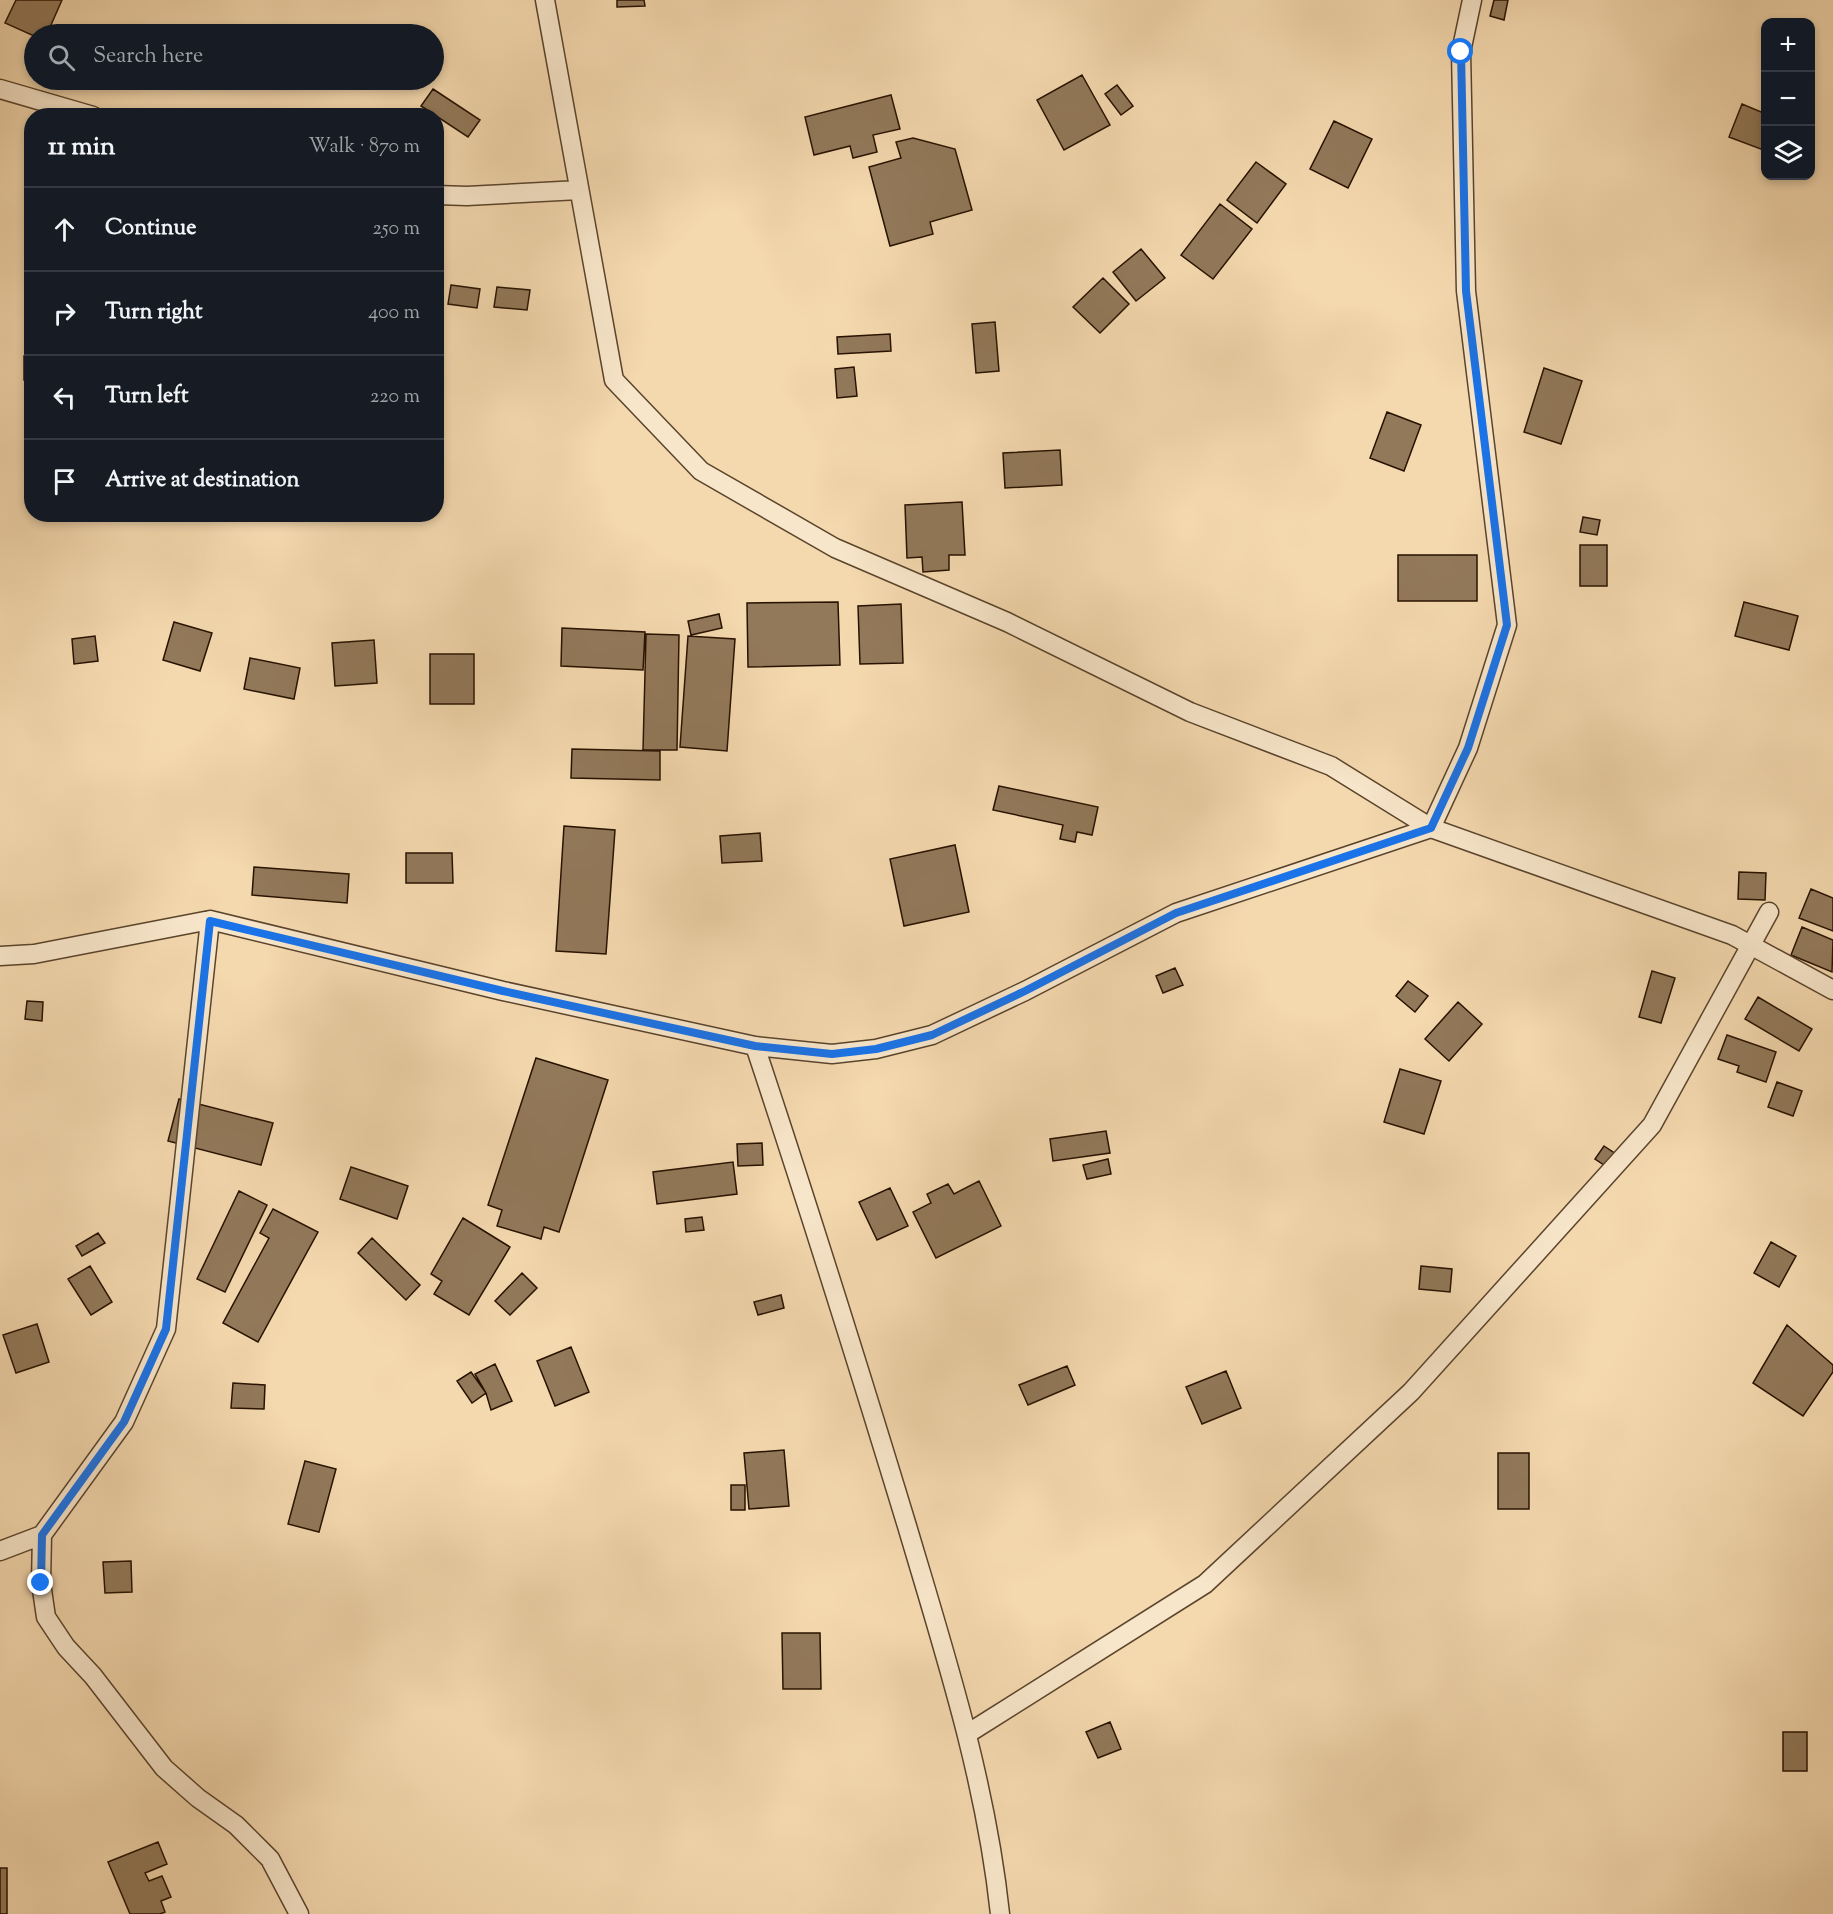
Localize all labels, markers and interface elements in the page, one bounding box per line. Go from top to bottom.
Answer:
map controls [1761,18,1815,180]
button: + [1761,18,1815,72]
search box [24,24,444,90]
route start [1447,38,1473,64]
icon: search [45,41,78,74]
text: Search here [93,41,203,73]
button: − [1761,72,1815,126]
button: layers [1761,126,1815,180]
text: 11 min [48,129,115,166]
text: Walk · 870 m [308,133,420,162]
icon: ahead [48,213,81,246]
text: Continue [105,213,196,245]
text: 250 m [372,215,420,244]
icon: right [48,297,81,330]
text: Turn right [105,297,202,329]
text: 400 m [368,299,420,328]
icon: left [48,381,81,414]
text: Turn left [105,381,188,413]
text: 220 m [370,383,420,412]
icon: arrive [48,465,81,498]
text: Arrive at destination [105,465,300,497]
route end [27,1569,53,1595]

